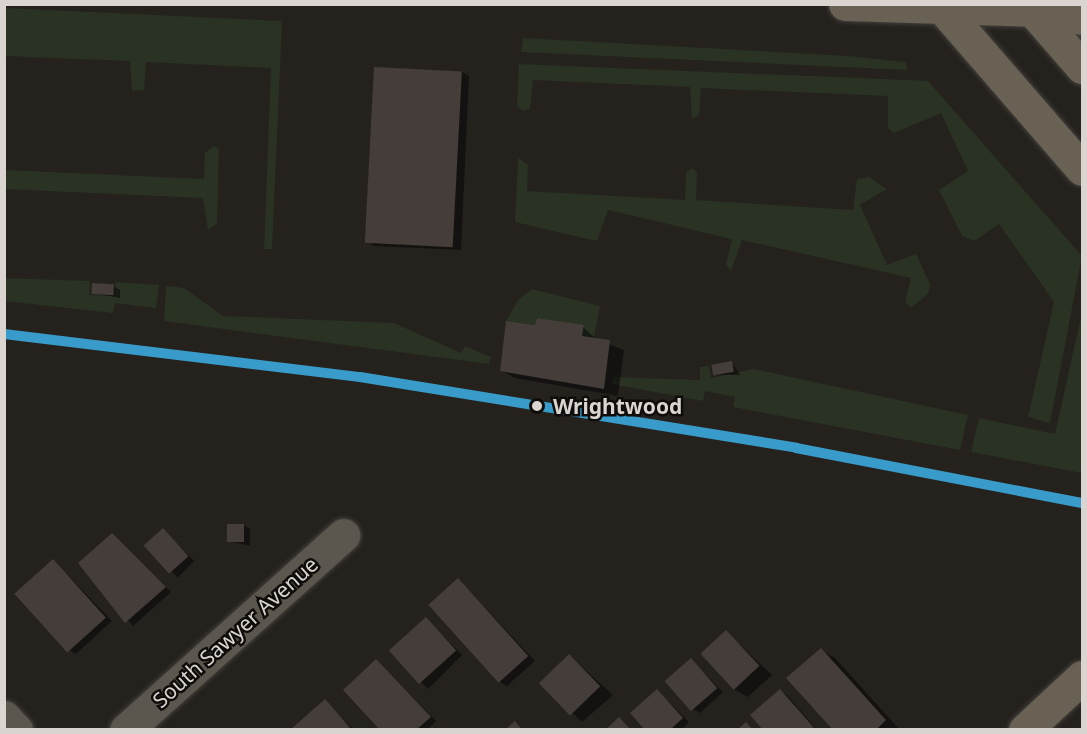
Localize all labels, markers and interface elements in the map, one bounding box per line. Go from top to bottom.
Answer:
place label: Wrightwood [553,393,682,419]
marker: Wrightwood [526,395,548,417]
street label: South Sawyer Avenue [147,551,323,713]

